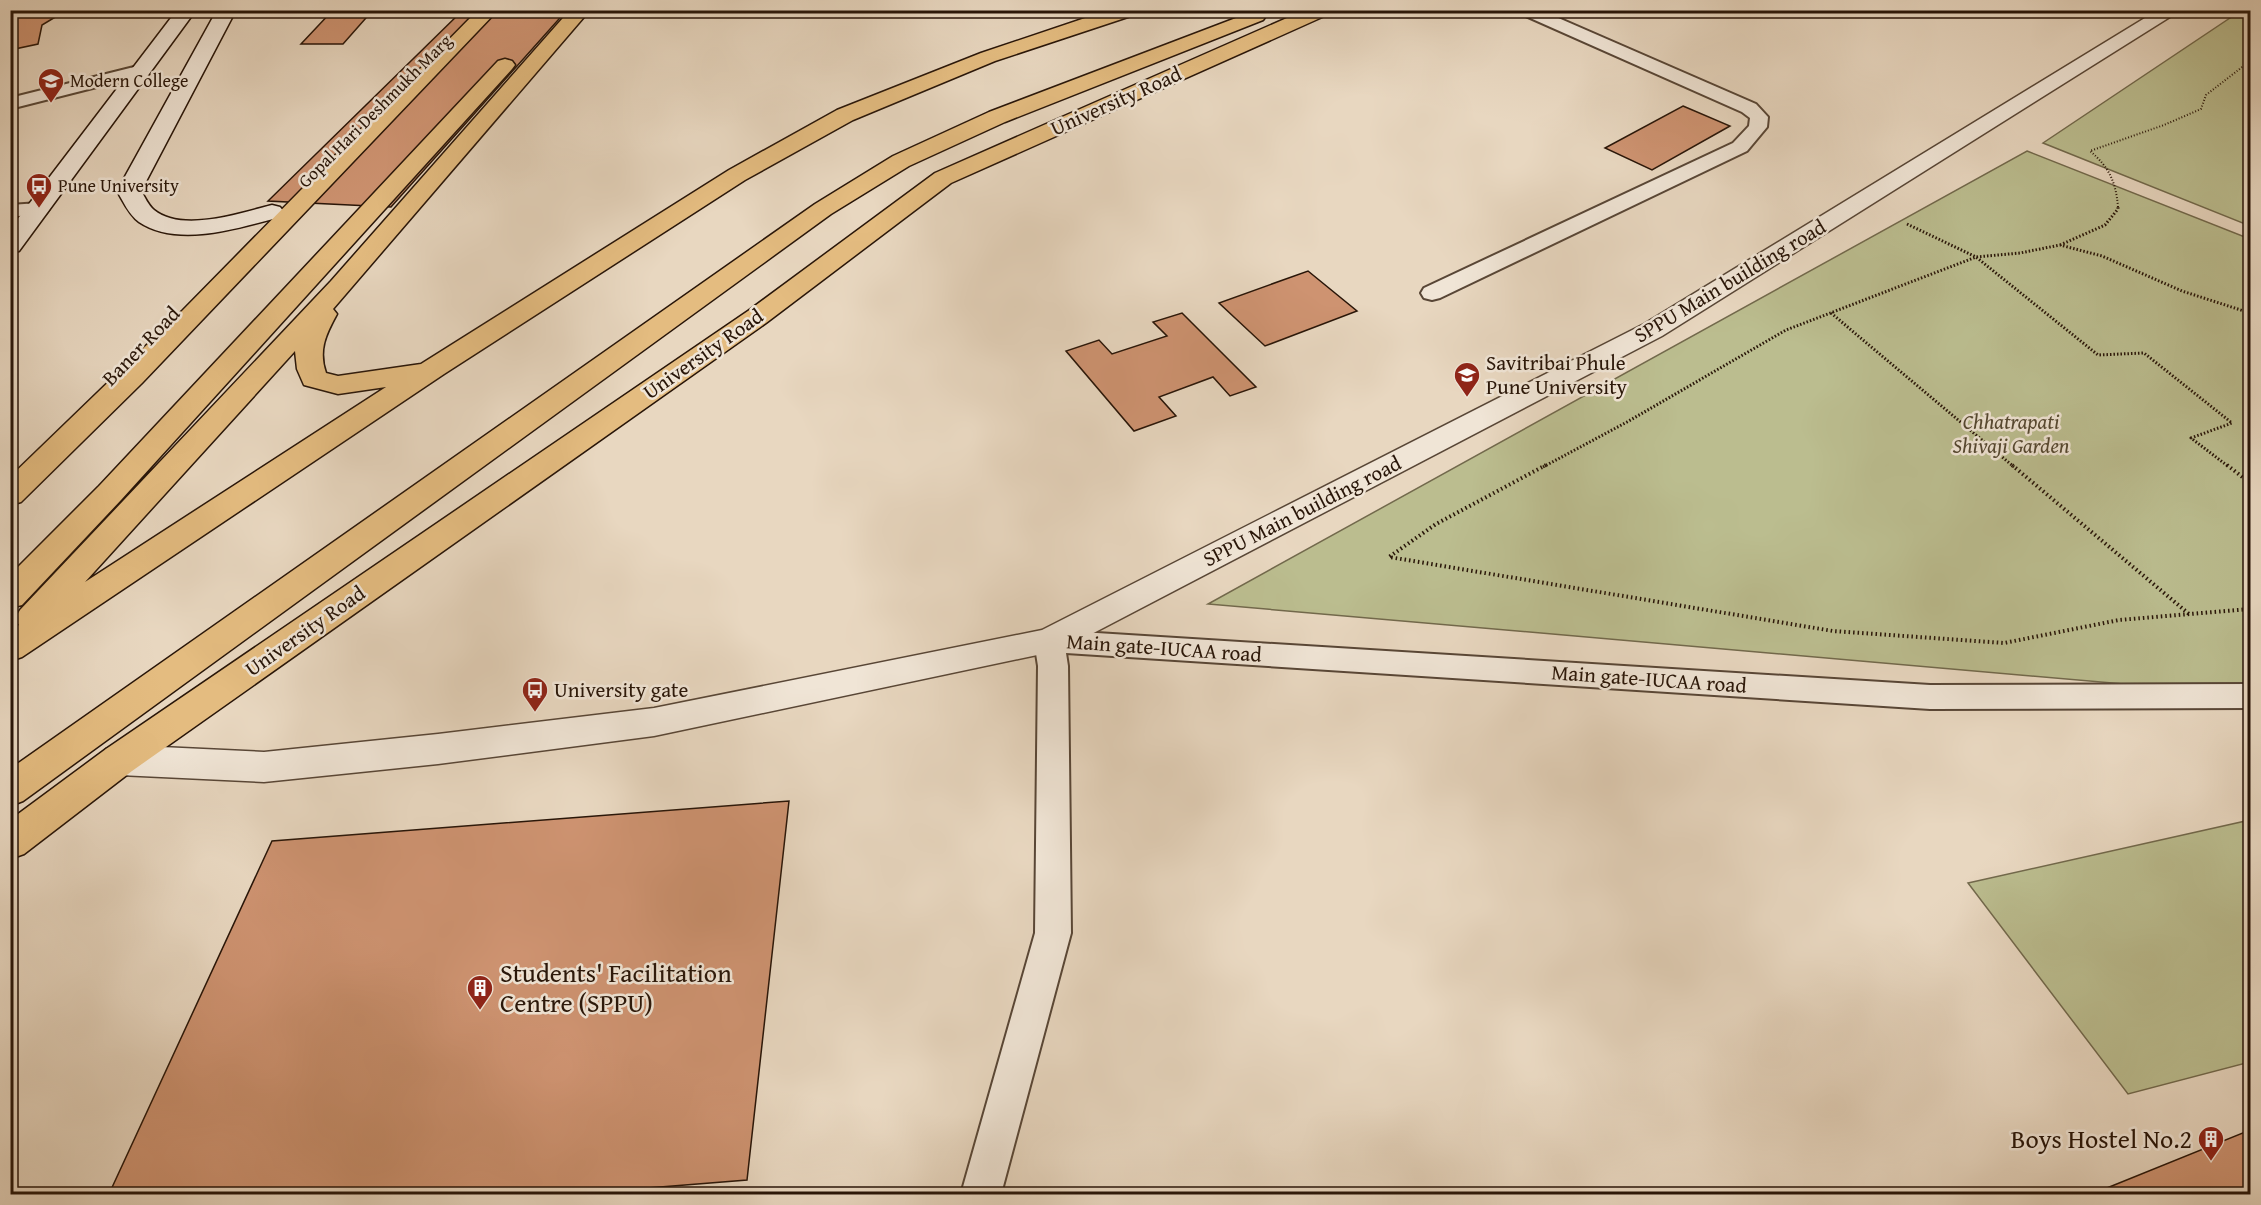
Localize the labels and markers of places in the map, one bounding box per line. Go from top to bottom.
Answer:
school or university icon: Modern College [36,66,66,104]
place label: Modern College [70,67,188,94]
bus stop icon: Pune University [24,171,54,209]
place label: Pune University [58,172,179,199]
place label: Savitribai Phule Pune University [1486,347,1628,402]
school or university icon: Savitribai Phule Pune University [1452,360,1482,398]
place label: University gate [554,674,689,705]
bus stop icon: University gate [520,675,550,713]
place label: Students' Facilitation Centre (SPPU) [500,953,732,1022]
building icon: Students' Facilitation Centre (SPPU) [465,973,495,1011]
place label: Boys Hostel No.2 [2011,1119,2192,1158]
building icon: Boys Hostel No.2 [2196,1124,2226,1162]

